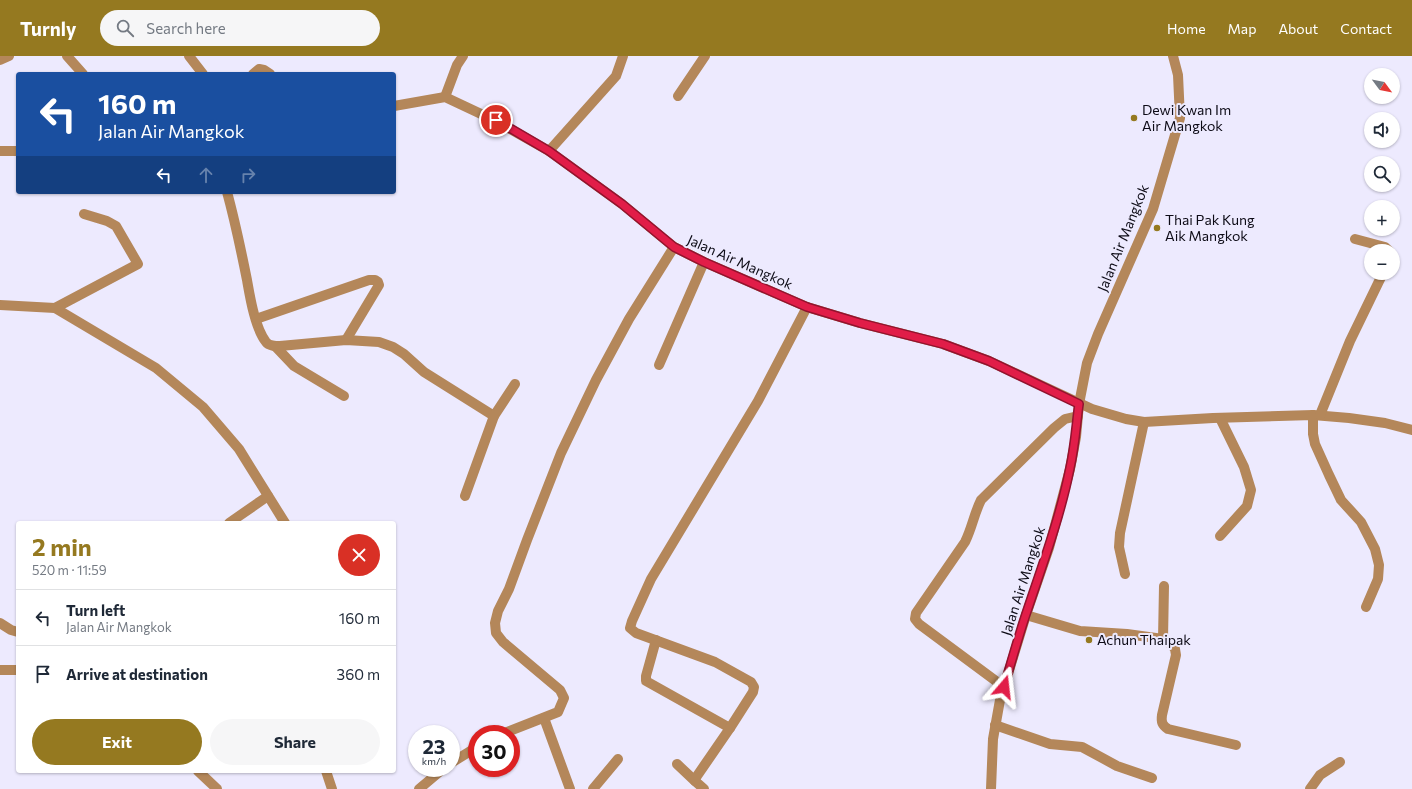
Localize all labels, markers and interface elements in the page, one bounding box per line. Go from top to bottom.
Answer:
search box [100,10,380,46]
text: Turnly [20,17,76,40]
icon: search [114,17,136,39]
text: Search here [146,19,226,37]
text: Home [1167,20,1206,37]
text: Map [1228,20,1256,37]
text: About [1278,20,1318,37]
text: Contact [1340,20,1392,37]
north arrow [1364,68,1400,104]
map controls [1364,68,1400,280]
text: 160 m [98,86,176,120]
icon: left [32,88,84,140]
place label: Dewi Kwan Im Air Mangkok [1142,101,1231,134]
pin [479,103,513,137]
icon: arrive [485,109,507,131]
button: sound [1364,112,1400,148]
marker: Dewi Kwan Im Air Mangkok [1129,113,1139,123]
text: Jalan Air Mangkok [98,120,244,142]
button: search [1364,156,1400,192]
icon: left [153,164,175,186]
icon: ahead [195,164,217,186]
icon: right [237,164,259,186]
street label: Jalan Air Mangkok [1093,181,1152,294]
button: + [1364,200,1400,236]
place label: Thai Pak Kung Aik Mangkok [1165,211,1255,244]
marker: Thai Pak Kung Aik Mangkok [1152,223,1162,233]
street label: Jalan Air Mangkok [685,231,796,293]
button: − [1364,244,1400,280]
street label: Jalan Air Mangkok [997,524,1048,638]
text: 2 min [32,532,92,561]
button: close [338,534,380,576]
text: 520 m · 11:59 [32,562,107,578]
text: Turn left [66,601,125,619]
icon: left [32,607,54,629]
text: 160 m [339,609,380,627]
text: Jalan Air Mangkok [66,619,172,635]
place label: Achun Thaipak [1097,631,1191,648]
marker: Achun Thaipak [1084,635,1094,645]
icon: arrive [32,663,54,685]
text: Arrive at destination [66,665,208,683]
text: 360 m [337,665,380,683]
position arrow [983,666,1025,708]
button: Exit [32,719,202,765]
button: Share [210,719,380,765]
speed limit sign: 30 [468,725,520,777]
text: 23 [422,734,446,758]
text: km/h [422,755,446,767]

